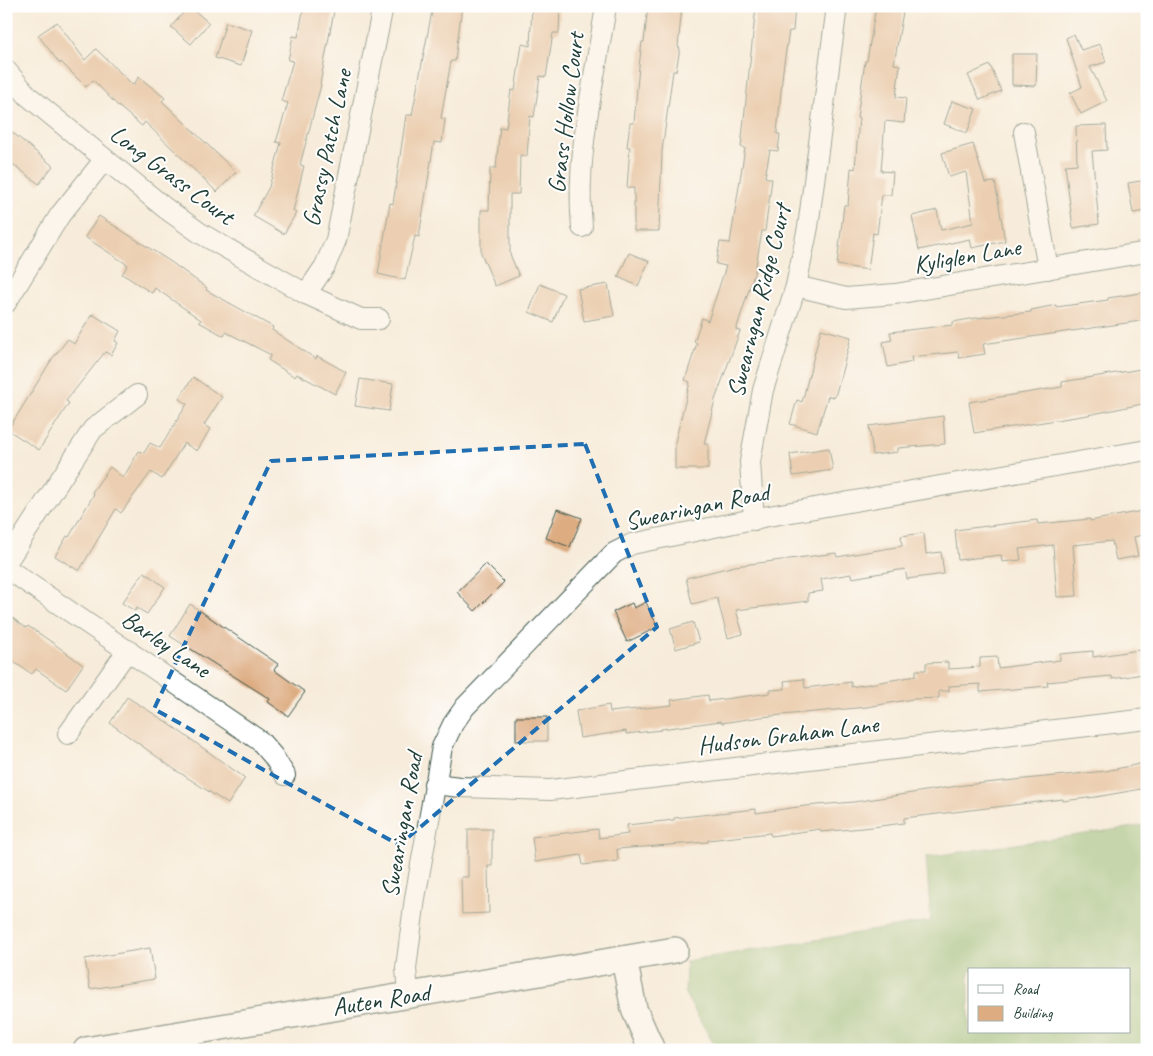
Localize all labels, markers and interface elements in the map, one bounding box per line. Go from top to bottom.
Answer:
street label: Grass Hollow Court [540,28,592,195]
street label: Grassy Patch Lane [295,65,360,229]
street label: Long Grass Court [103,118,243,234]
street label: Swearngan Ridge Court [720,198,799,401]
street label: Kyliglen Lane [911,231,1025,281]
street label: Swearingan Road [622,475,775,538]
street label: Barley Lane [116,603,218,686]
street label: Hudson Graham Lane [696,708,882,762]
street label: Swearingan Road [374,747,431,900]
legend [968,968,1130,1034]
street label: Auten Road [330,976,435,1023]
text: Road [1013,980,1040,999]
text: Building [1013,1004,1053,1023]

